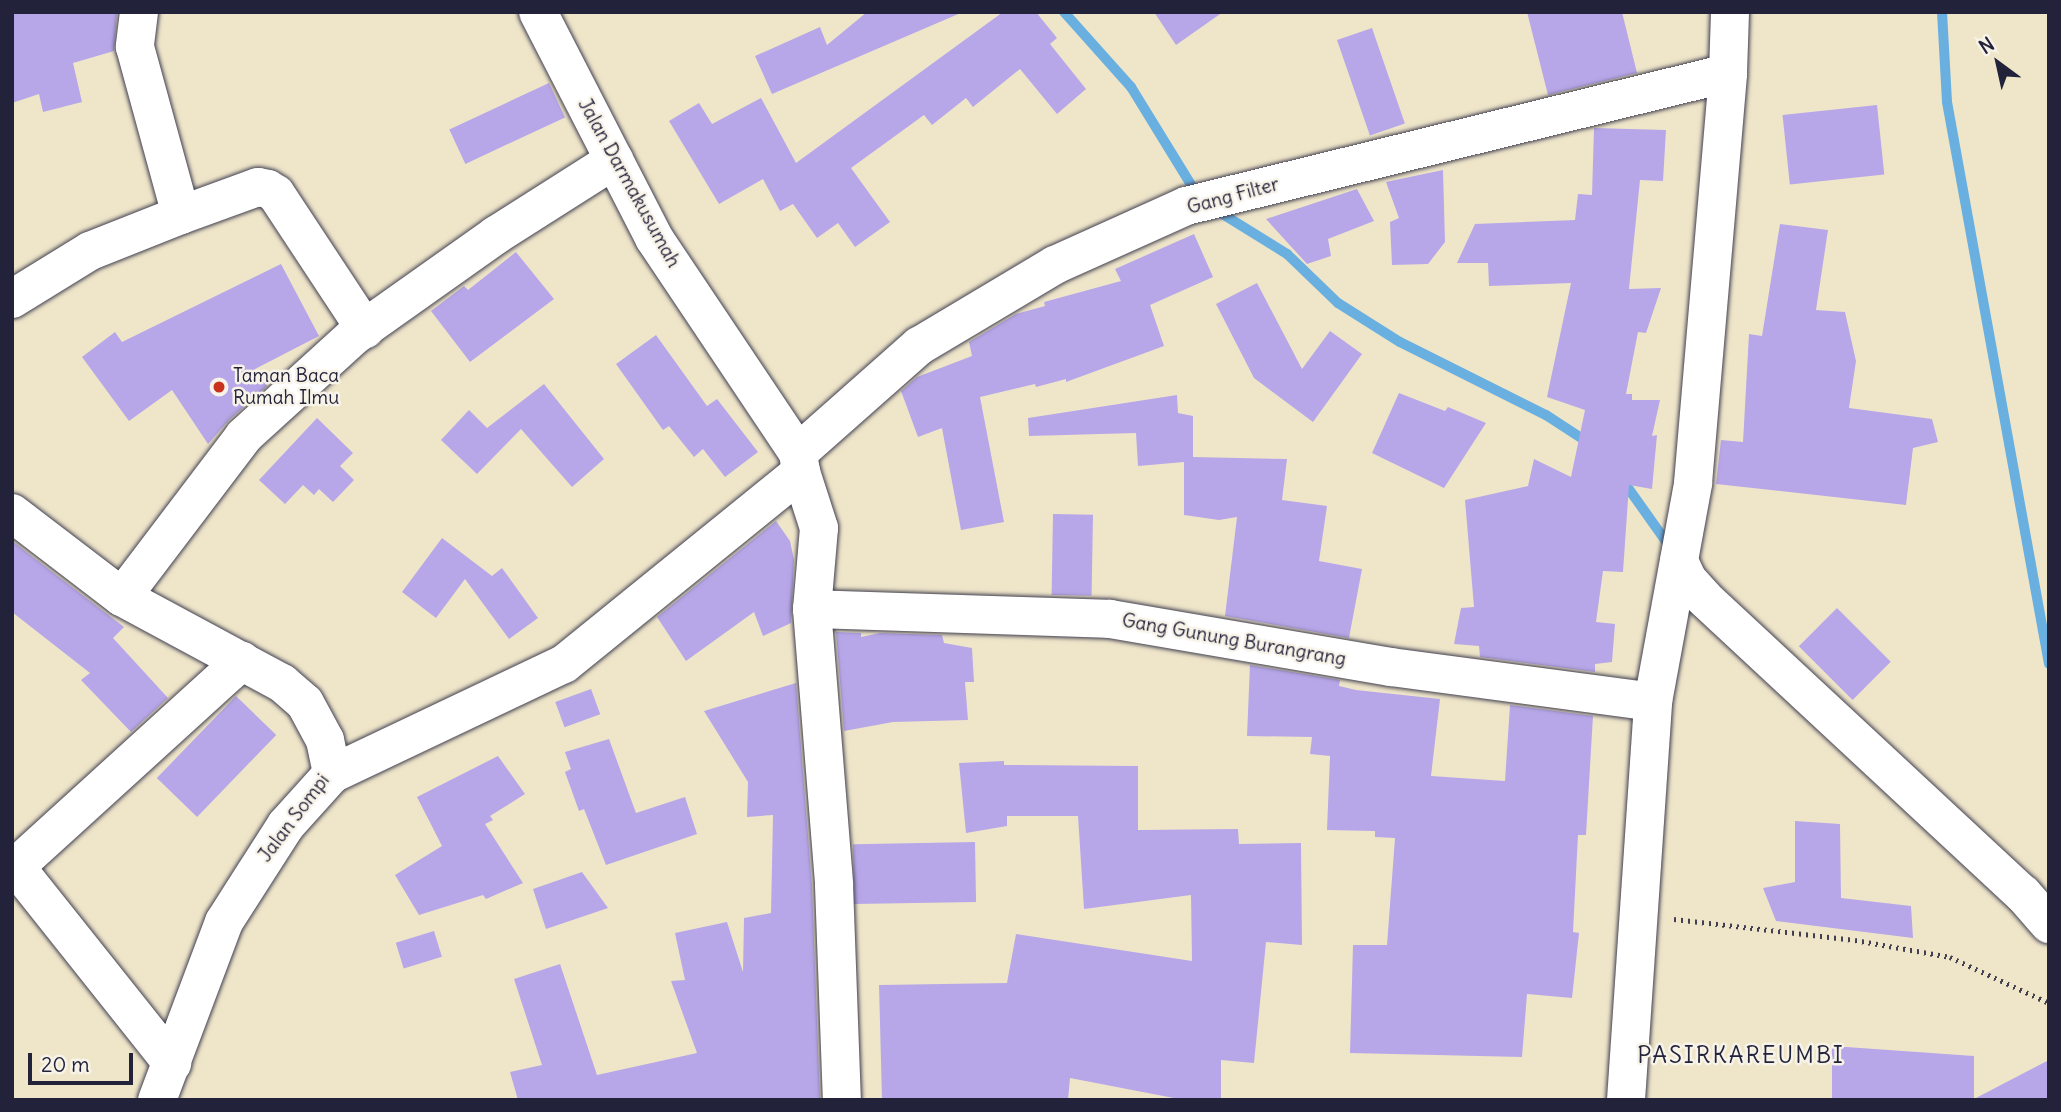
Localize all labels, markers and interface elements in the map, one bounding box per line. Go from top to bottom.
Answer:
north arrow [1963,28,2033,98]
text: N [1975,32,1999,59]
street label: Jalan Darmakusumah [573,95,685,271]
street label: Gang Filter [1185,173,1281,219]
place label: Taman Baca Rumah Ilmu [233,365,339,409]
marker: Taman Baca Rumah Ilmu [211,379,227,395]
street label: Gang Gunung Burangrang [1120,609,1348,671]
street label: Jalan Sompi [254,770,334,866]
scale bar [32,1038,136,1082]
district label: PASIRKAREUMBI [1639,1041,1843,1069]
text: 20 m [41,1051,90,1078]

